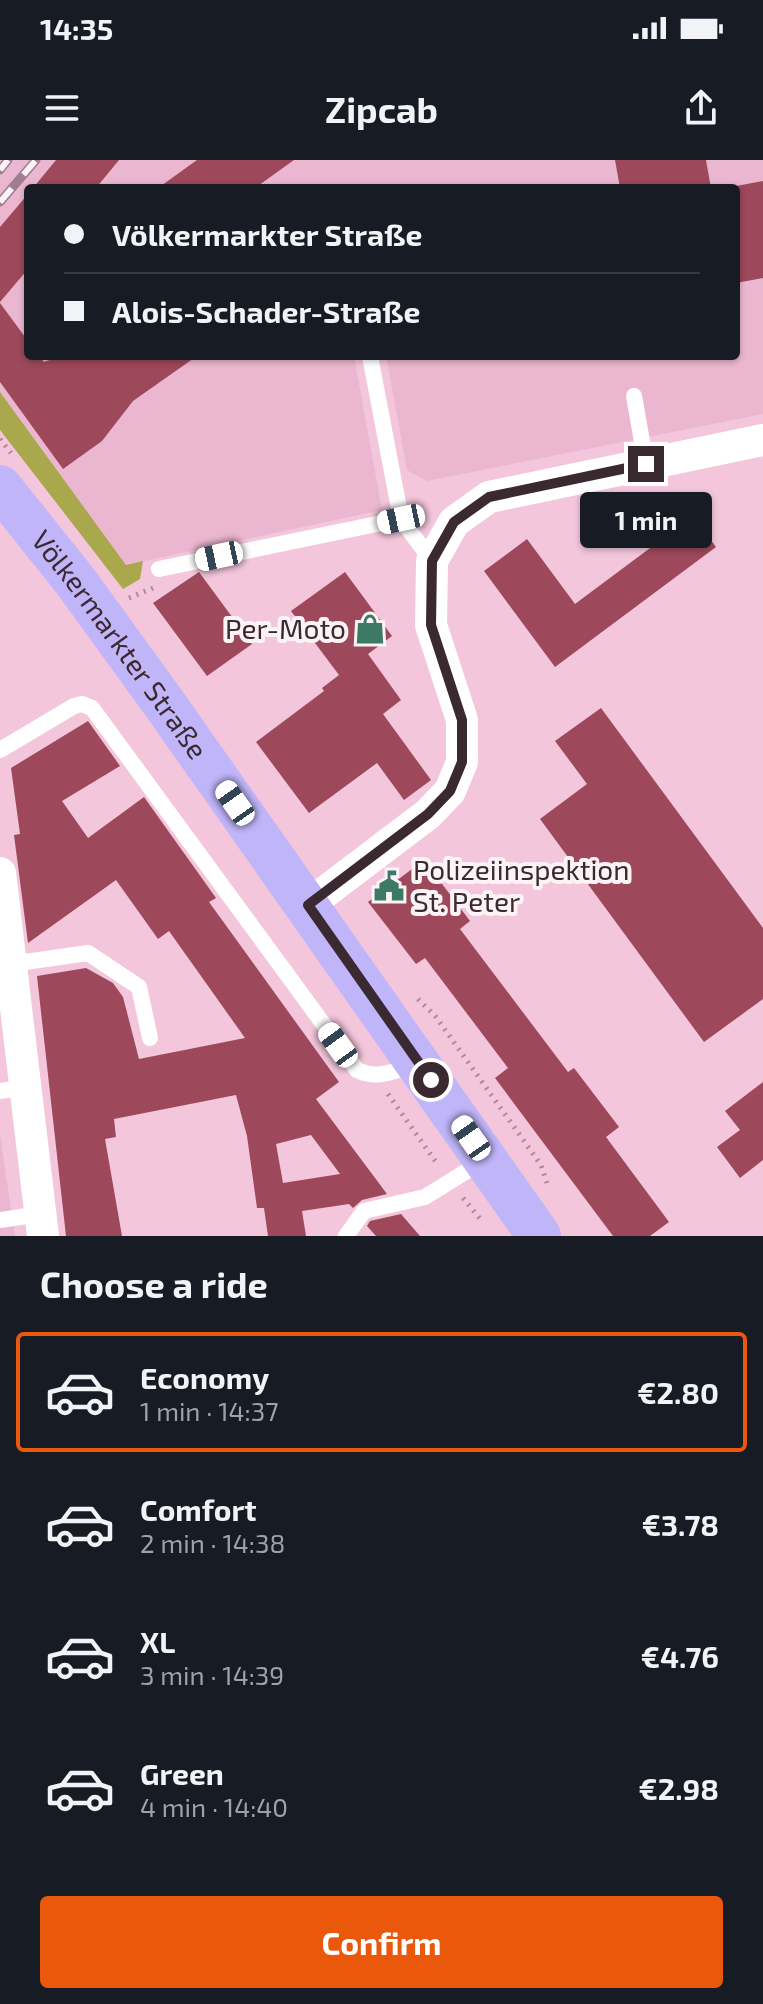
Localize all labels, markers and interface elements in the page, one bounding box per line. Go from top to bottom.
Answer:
text: 14:35 [40,10,113,46]
icon: menu [40,86,84,130]
icon: share [679,86,723,130]
text: Zipcab [325,87,438,130]
text: Völkermarkter Straße [112,216,422,252]
text: Alois-Schader-Straße [112,293,421,329]
route end [628,446,664,482]
callout: 1 min [580,492,712,548]
car [375,502,427,536]
text: 1 min [615,504,677,535]
street label: Völkermarkter Straße [25,523,216,765]
car [193,539,245,573]
place label: Per-Moto [225,611,346,645]
shop icon: Per-Moto [353,612,387,646]
car [211,776,259,830]
place label: Polizeiinspektion St. Peter [413,852,630,918]
public building icon: Polizeiinspektion St. Peter [372,869,406,903]
car [314,1019,362,1071]
route start [413,1062,449,1098]
car [447,1111,495,1165]
text: Choose a ride [40,1262,268,1305]
icon: car [44,1356,116,1428]
text: Economy [140,1359,269,1395]
text: €2.80 [637,1374,719,1410]
text: 1 min · 14:37 [140,1395,278,1426]
icon: car [44,1488,116,1560]
text: Comfort [140,1491,257,1527]
text: €3.78 [642,1506,719,1542]
text: 2 min · 14:38 [140,1527,285,1558]
icon: car [44,1620,116,1692]
text: XL [140,1623,175,1659]
text: €4.76 [641,1638,719,1674]
text: 3 min · 14:39 [140,1659,284,1690]
icon: car [44,1752,116,1824]
text: Green [140,1755,224,1791]
text: €2.98 [639,1770,719,1806]
text: 4 min · 14:40 [140,1791,288,1822]
button: Confirm [40,1896,723,1988]

